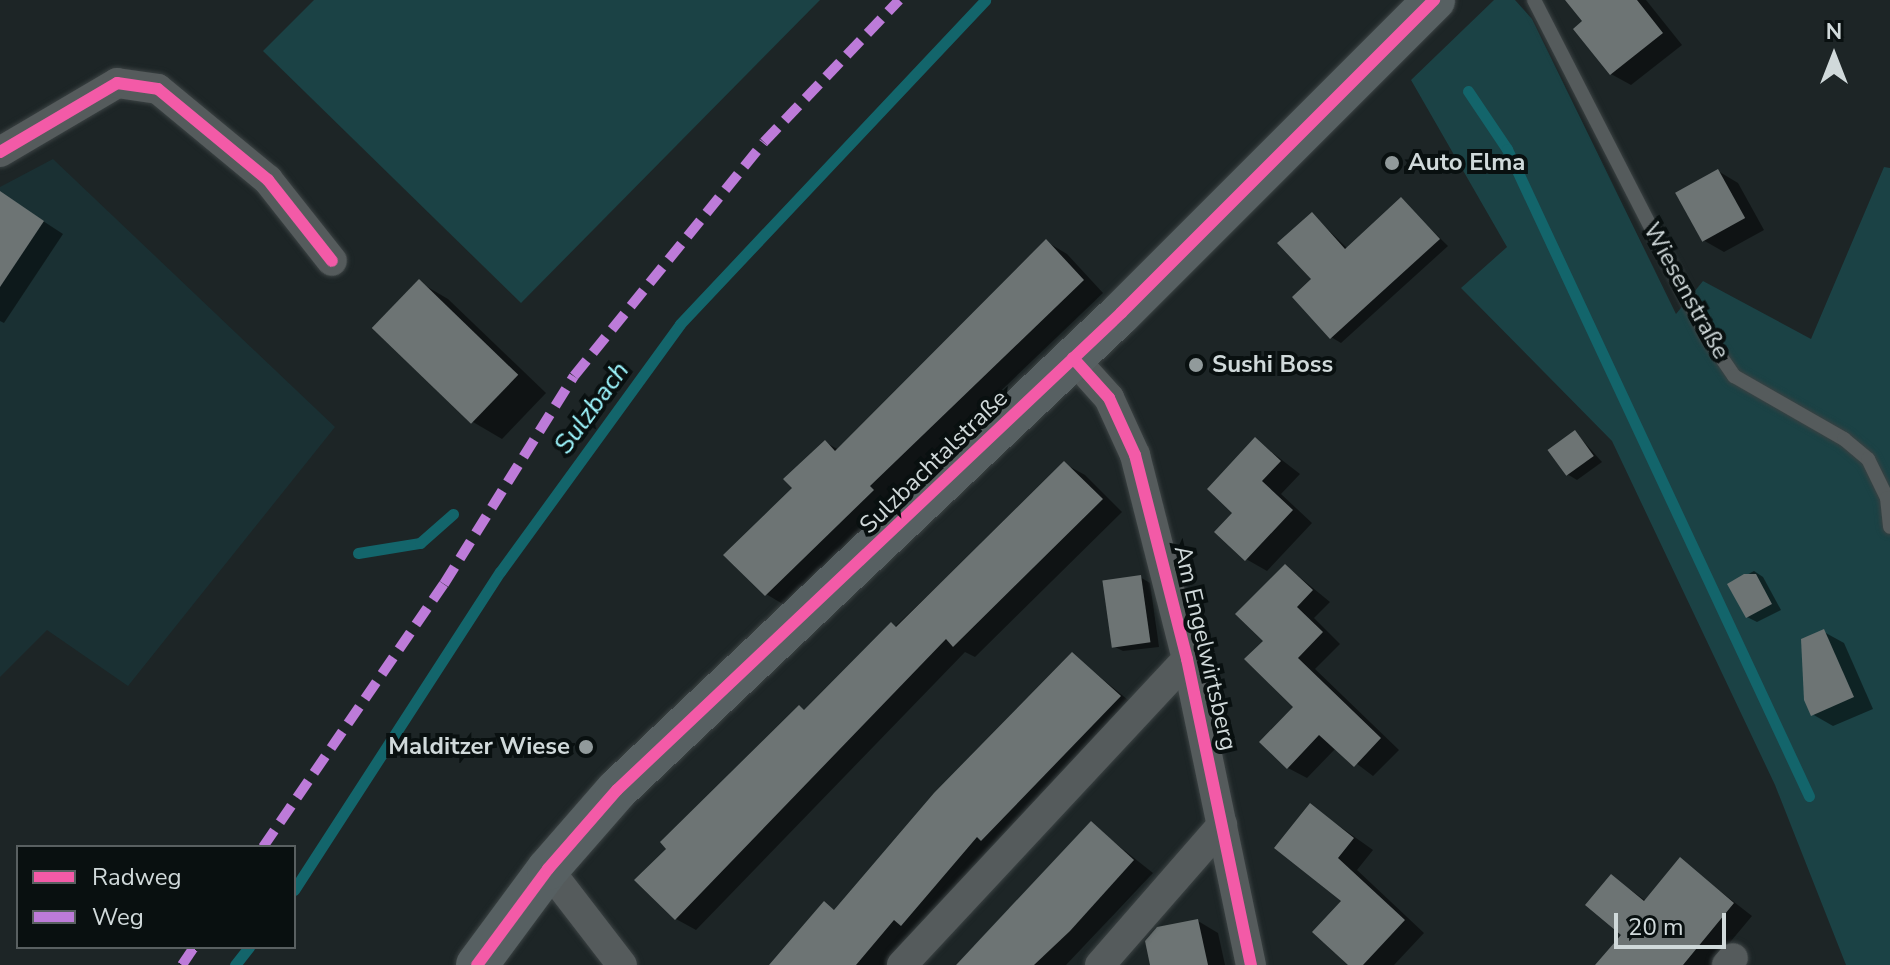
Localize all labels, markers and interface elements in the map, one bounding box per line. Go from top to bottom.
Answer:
north arrow [1794,16,1874,96]
text: N [1826,17,1842,47]
place label: Auto Elma [1408,149,1525,177]
marker: Auto Elma [1383,154,1401,172]
street label: Wiesenstraße [1637,218,1735,364]
place label: Sushi Boss [1212,351,1333,379]
water label: Sulzbach [548,356,636,460]
marker: Sushi Boss [1187,356,1205,374]
street label: Sulzbachtalstraße [854,384,1014,540]
street label: Am Engelwirtsberg [1167,543,1243,753]
place label: Malditzer Wiese [388,733,570,761]
marker: Malditzer Wiese [577,738,595,756]
legend [16,845,296,949]
text: Radweg [92,861,182,893]
scale bar [1618,897,1730,947]
text: Weg [92,901,144,933]
text: 20 m [1628,911,1684,943]

